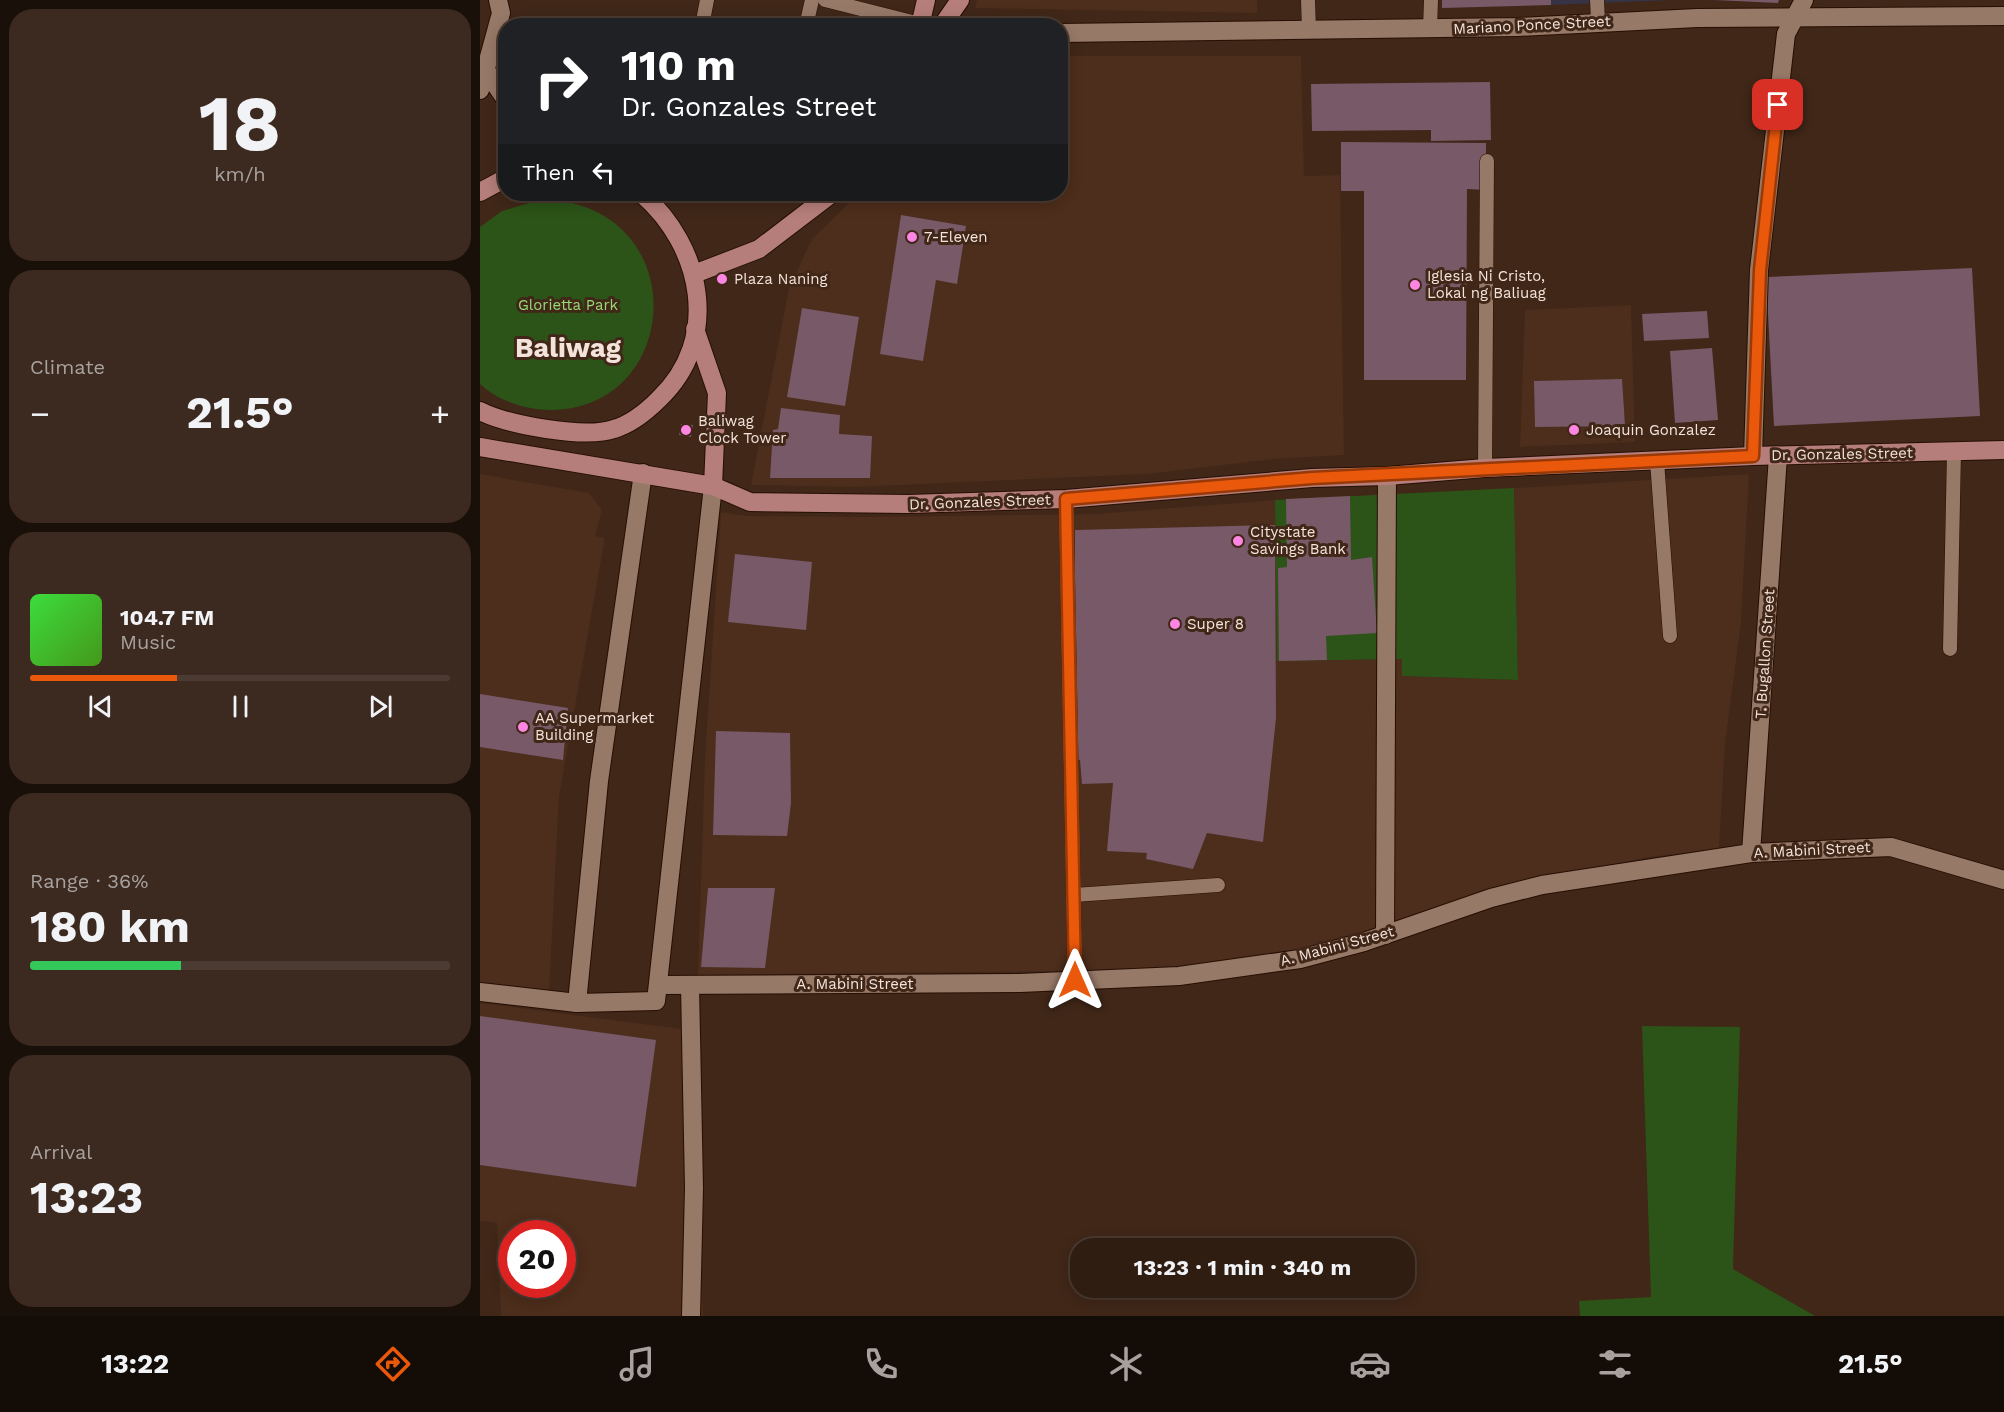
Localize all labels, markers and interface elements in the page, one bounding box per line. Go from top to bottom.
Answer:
street label: Mariano Ponce Street [1453,12,1612,38]
text: 110 m [621,41,736,90]
icon: right [522,42,600,120]
text: 18 [199,77,281,169]
pin [1752,79,1803,130]
icon: arrive [1761,88,1794,121]
text: Dr. Gonzales Street [621,91,876,123]
icon: left [587,156,620,189]
text: Then [522,160,575,185]
text: km/h [214,162,266,186]
place label: 7-Eleven [924,228,988,246]
marker: 7-Eleven [905,230,919,244]
place label: Iglesia Ni Cristo, Lokal ng Baliuag [1427,267,1546,302]
place label: Plaza Naning [734,270,827,288]
marker: Plaza Naning [715,272,729,286]
marker: Iglesia Ni Cristo, Lokal ng Baliuag [1408,278,1422,292]
park label: Glorietta Park [518,296,619,314]
district label: Baliwag [515,332,622,364]
text: Climate [30,355,105,379]
text: 21.5° [186,386,294,439]
text: − [30,394,50,433]
text: + [430,394,450,433]
place label: Baliwag Clock Tower [698,412,786,447]
place label: Joaquin Gonzalez [1586,421,1716,439]
marker: Baliwag Clock Tower [679,423,693,437]
marker: Joaquin Gonzalez [1567,423,1581,437]
street label: Dr. Gonzales Street [1771,444,1914,464]
street label: Dr. Gonzales Street [909,491,1052,513]
place label: Citystate Savings Bank [1250,523,1346,558]
marker: Citystate Savings Bank [1231,534,1245,548]
street label: T. Bugallon Street [1751,588,1779,719]
text: 104.7 FM [120,605,214,630]
place label: Super 8 [1187,615,1244,633]
marker: Super 8 [1168,617,1182,631]
text: Music [120,630,176,654]
icon: previous [84,690,117,723]
icon: pause [224,690,257,723]
icon: next [364,690,397,723]
place label: AA Supermarket Building [535,709,655,744]
marker: AA Supermarket Building [516,720,530,734]
street label: A. Mabini Street [1753,838,1872,862]
text: Range · 36% [30,869,148,893]
text: 180 km [30,900,190,953]
street label: A. Mabini Street [1278,922,1397,970]
position arrow [1043,948,1107,1012]
street label: A. Mabini Street [796,975,914,993]
text: Arrival [30,1140,92,1164]
text: 13:23 [30,1171,143,1224]
speed limit sign: 20 [498,1220,576,1298]
text: 13:23 · 1 min · 340 m [1134,1255,1351,1280]
icon: directions [372,1343,414,1385]
icon: music [616,1343,658,1385]
icon: phone [860,1343,902,1385]
icon: climate [1105,1343,1147,1385]
icon: car [1349,1343,1391,1385]
icon: filters [1594,1343,1636,1385]
text: 13:22 [101,1348,169,1380]
text: 21.5° [1838,1348,1903,1380]

